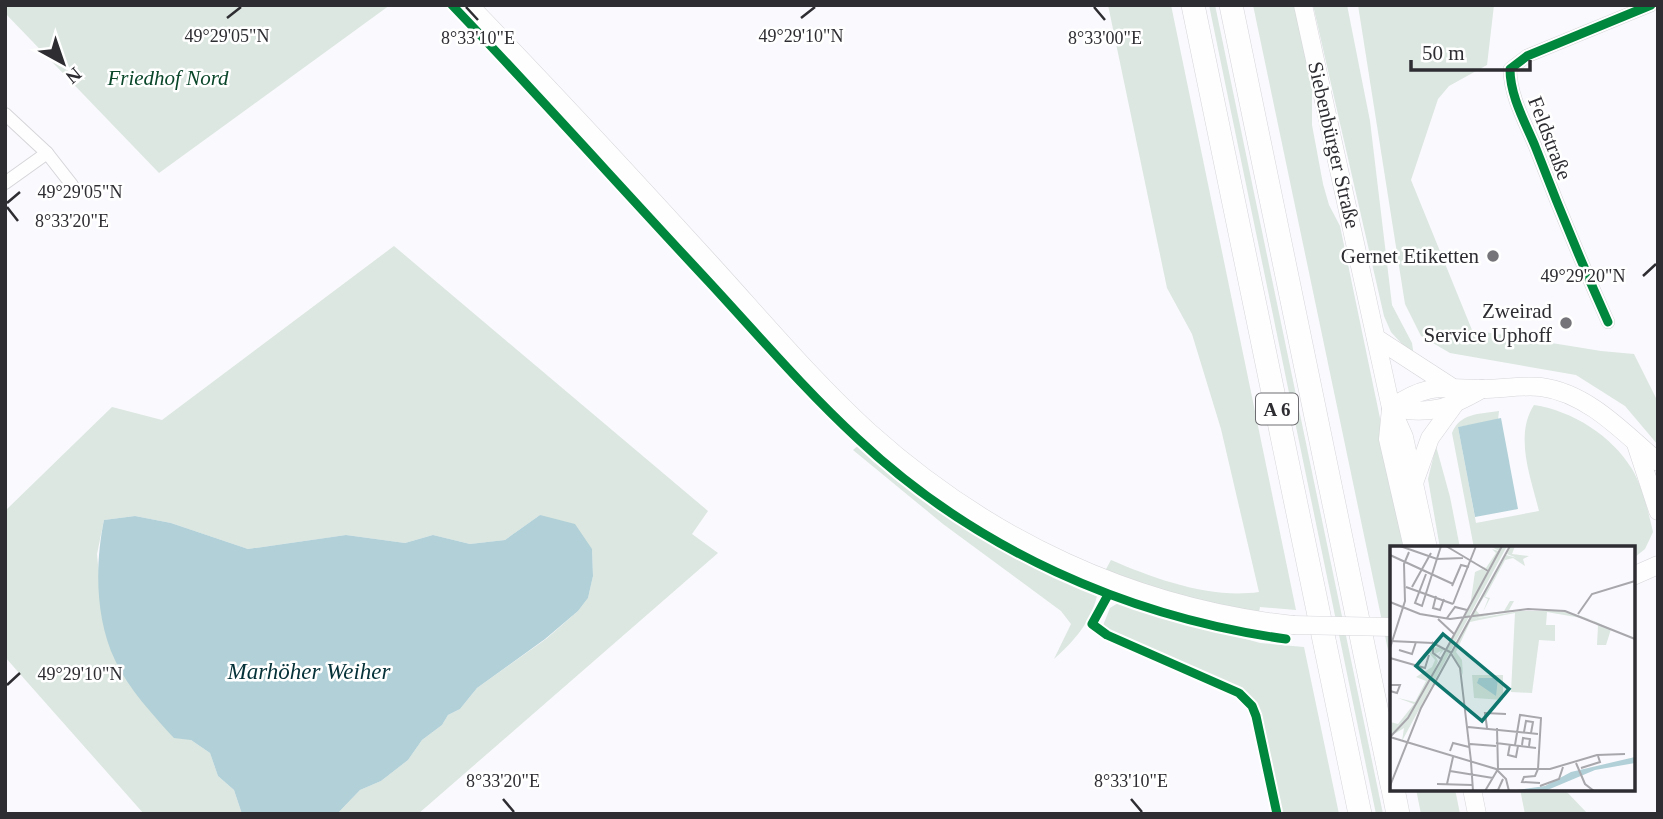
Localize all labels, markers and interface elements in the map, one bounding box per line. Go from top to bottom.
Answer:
text: 49°29'05"N [185,26,269,46]
text: 49°29'10"N [759,26,843,46]
north arrow [28,28,98,98]
text: 8°33'10"E [441,28,515,48]
text: 8°33'00"E [1068,28,1142,48]
scale bar [1411,28,1530,72]
text: 50 m [1422,41,1465,65]
street label: Siebenbürger Straße [1303,59,1365,231]
text: N [61,63,86,88]
park label: Friedhof Nord [106,66,229,90]
street label: Feldstraße [1523,93,1577,183]
text: 49°29'05"N [38,182,122,202]
text: 8°33'20"E [35,211,109,231]
place label: Gernet Etiketten [1341,244,1479,268]
marker: Gernet Etiketten [1485,248,1501,264]
text: 49°29'20"N [1541,266,1625,286]
place label: Zweirad Service Uphoff [1424,299,1552,347]
marker: Zweirad Service Uphoff [1558,315,1574,331]
road number: A 6 [1256,394,1298,424]
inset map [1390,546,1635,791]
water label: Marhöher Weiher [227,659,391,684]
text: 49°29'10"N [38,664,122,684]
text: 8°33'20"E [466,771,540,791]
text: 8°33'10"E [1094,771,1168,791]

